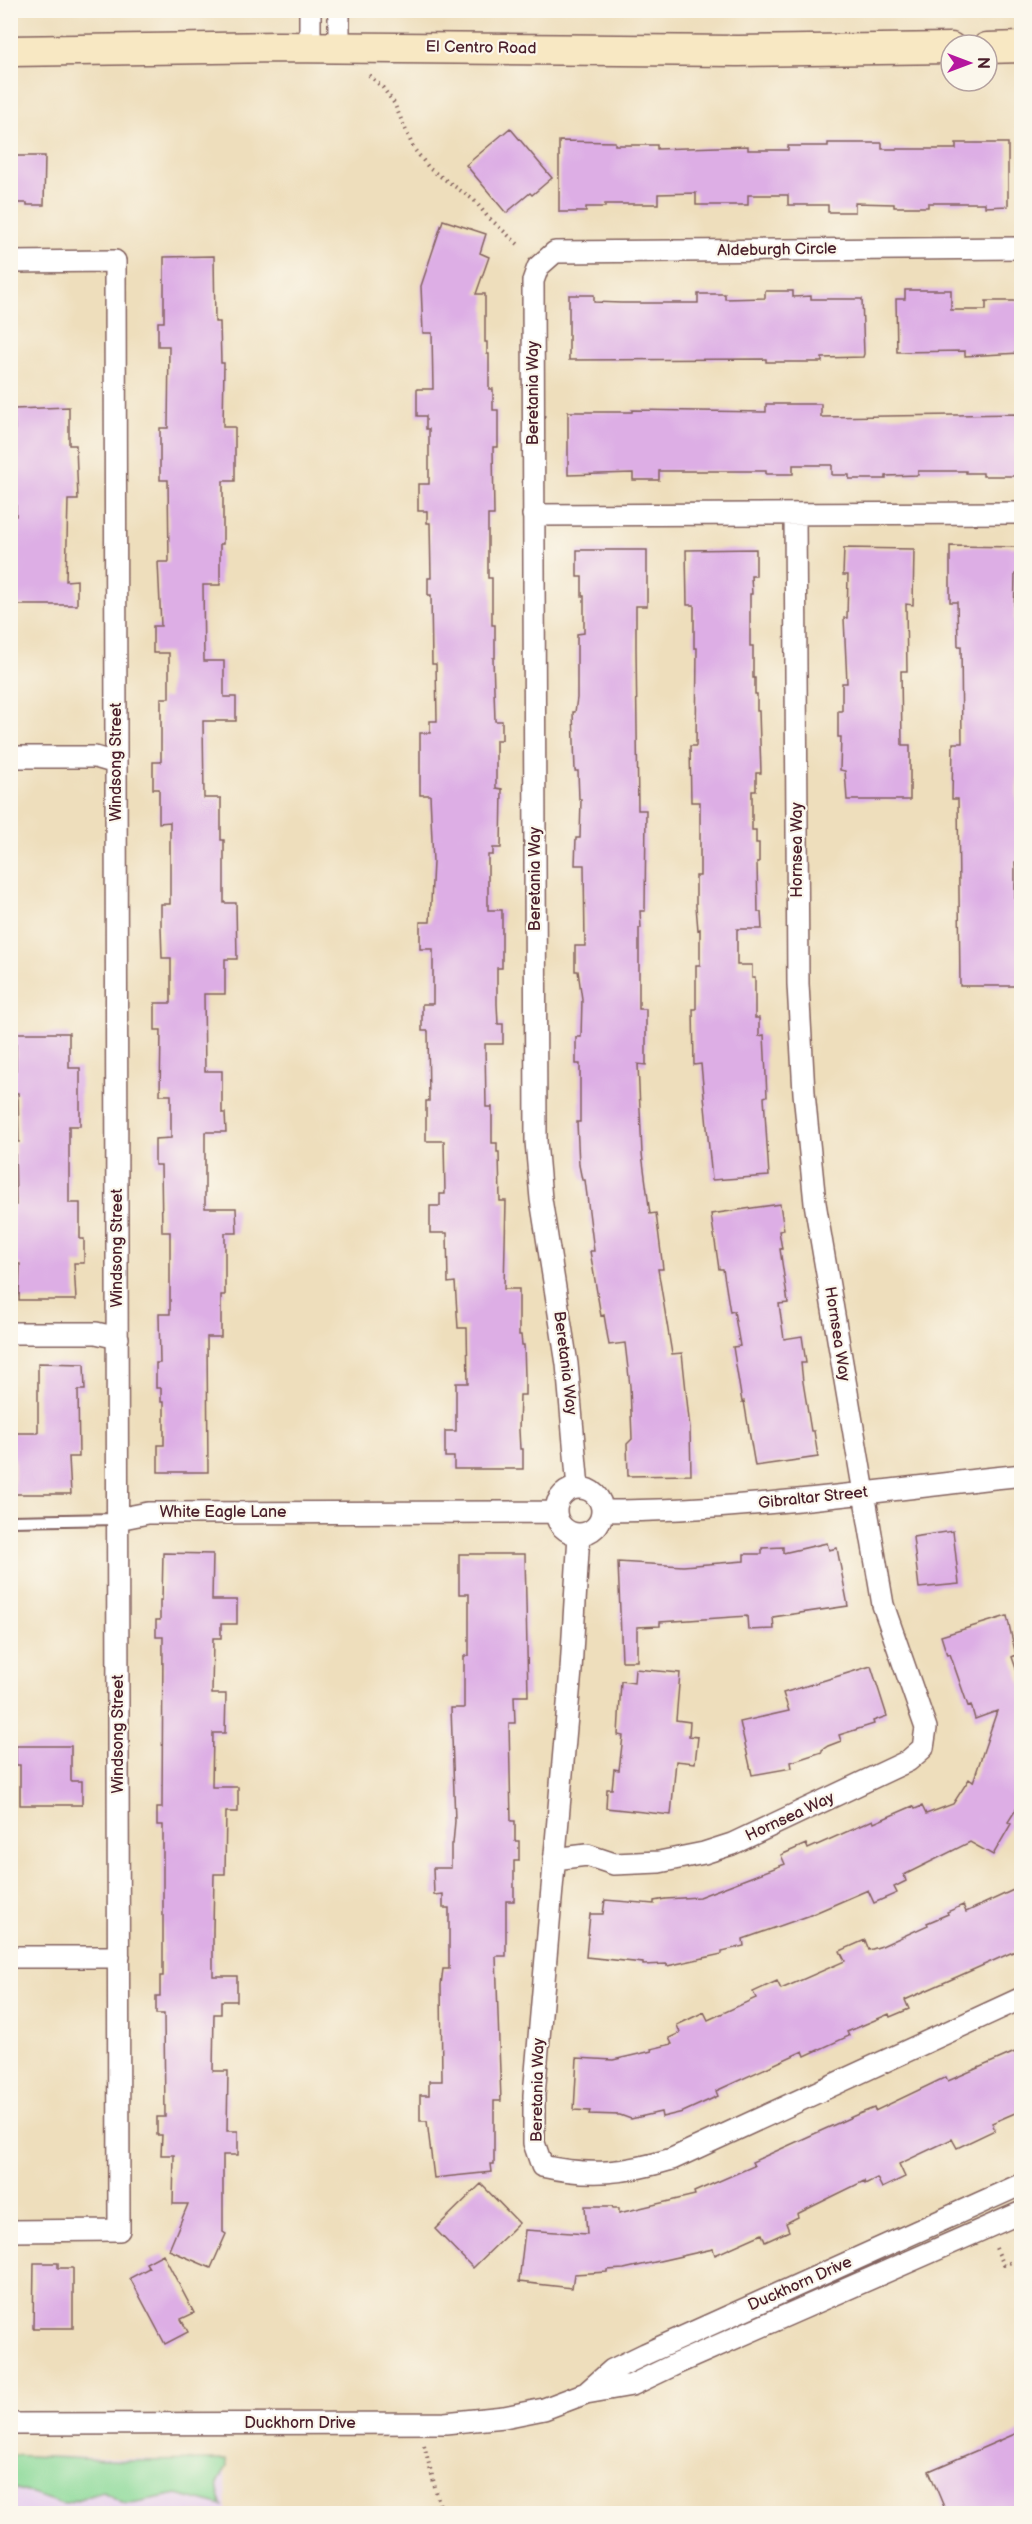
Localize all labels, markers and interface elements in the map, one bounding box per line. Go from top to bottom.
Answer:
north arrow [939,33,999,93]
street label: El Centro Road [425,38,537,58]
text: N [973,57,992,69]
street label: Aldeburgh Circle [717,239,837,261]
street label: Beretania Way [524,340,543,445]
street label: Windsong Street [107,702,126,821]
street label: Hornsea Way [788,801,807,898]
street label: Beretania Way [526,826,545,931]
street label: Windsong Street [108,1188,127,1307]
street label: Hornsea Way [820,1285,854,1384]
street label: Beretania Way [549,1310,581,1417]
street label: Gibraltar Street [757,1483,869,1513]
street label: White Eagle Lane [159,1503,287,1522]
street label: Windsong Street [109,1674,128,1793]
street label: Hornsea Way [743,1788,838,1846]
street label: Beretania Way [528,2037,548,2142]
street label: Duckhorn Drive [745,2252,855,2315]
street label: Duckhorn Drive [244,2414,356,2433]

